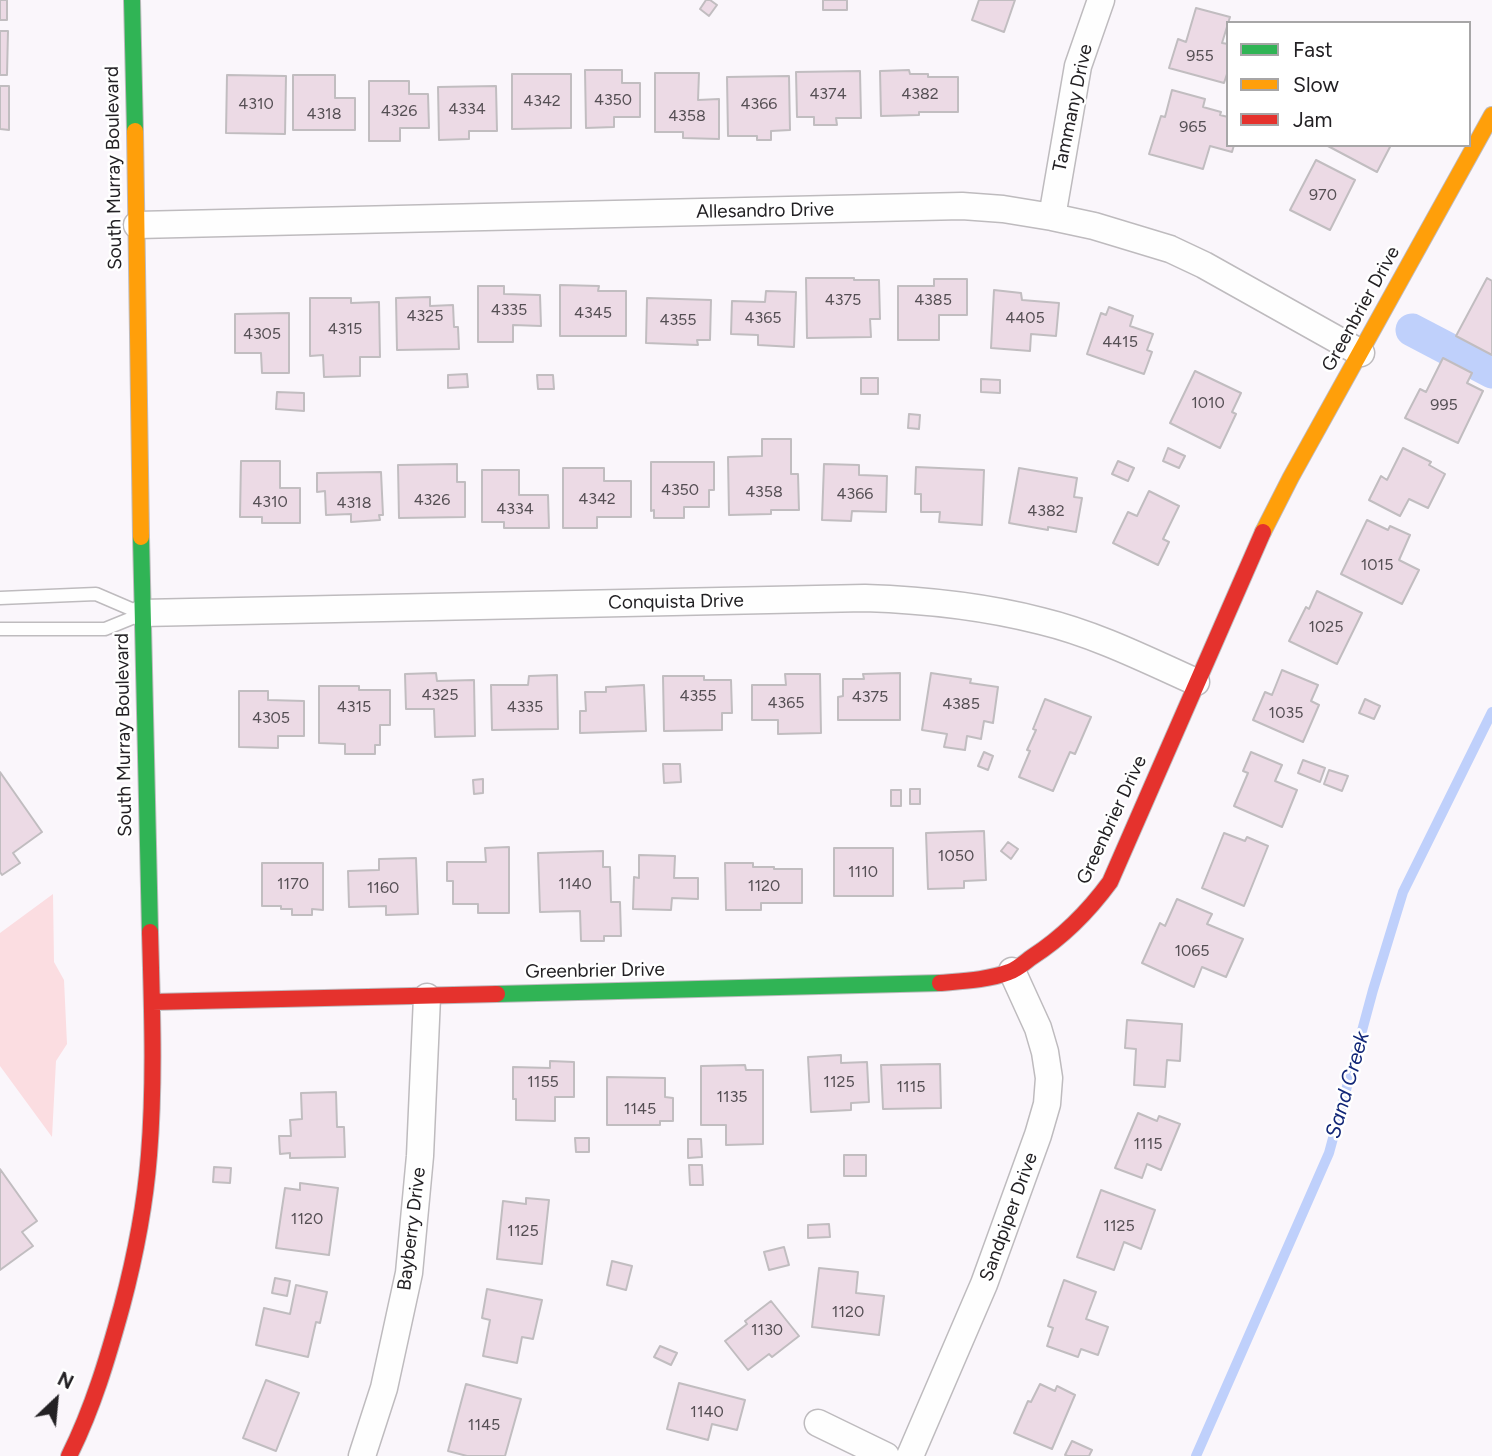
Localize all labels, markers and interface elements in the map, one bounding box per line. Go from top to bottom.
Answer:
legend [1226,21,1471,147]
text: Fast [1293,37,1333,62]
street label: Tammany Drive [1048,42,1098,174]
house number: 955 [1186,46,1214,66]
street label: South Murray Boulevard [101,66,127,270]
text: Slow [1293,72,1339,97]
house number: 4374 [809,84,847,104]
house number: 4382 [901,84,939,104]
house number: 4350 [594,90,632,110]
house number: 4342 [523,91,561,111]
house number: 4310 [238,94,274,114]
house number: 4366 [741,94,777,114]
house number: 4334 [448,99,486,119]
house number: 4326 [381,101,417,121]
house number: 4318 [306,104,342,124]
house number: 4358 [668,106,706,126]
text: Jam [1293,107,1332,132]
house number: 965 [1179,117,1207,137]
house number: 970 [1309,185,1337,205]
street label: Allesandro Drive [696,198,834,224]
street label: Greenbrier Drive [1317,242,1405,376]
house number: 4375 [825,290,861,310]
house number: 4385 [914,290,952,310]
house number: 4335 [491,300,527,320]
house number: 4345 [574,303,612,323]
house number: 4325 [407,306,443,326]
house number: 4365 [745,308,781,328]
house number: 4405 [1005,308,1045,328]
house number: 4355 [659,310,697,330]
house number: 4315 [328,319,362,339]
house number: 4305 [243,324,281,344]
house number: 4415 [1102,332,1138,352]
house number: 1010 [1191,393,1225,413]
house number: 995 [1430,395,1458,415]
house number: 4350 [661,480,699,500]
house number: 4358 [745,482,783,502]
house number: 4366 [837,484,873,504]
house number: 4342 [578,489,616,509]
house number: 4326 [414,490,450,510]
house number: 4310 [252,492,288,512]
house number: 4318 [336,493,372,513]
house number: 4334 [496,499,534,519]
house number: 4382 [1027,501,1065,521]
house number: 1015 [1361,555,1393,575]
street label: Conquista Drive [608,589,744,615]
house number: 1025 [1308,617,1344,637]
street label: South Murray Boulevard [111,633,137,837]
house number: 4325 [422,685,458,705]
house number: 4355 [679,686,717,706]
house number: 4375 [852,687,888,707]
house number: 4365 [768,693,804,713]
house number: 4385 [942,694,980,714]
house number: 4315 [337,697,371,717]
house number: 4335 [507,697,543,717]
house number: 1035 [1269,703,1303,723]
house number: 4305 [252,708,290,728]
street label: Greenbrier Drive [1072,752,1152,888]
house number: 1050 [938,846,974,866]
house number: 1110 [848,862,878,882]
house number: 1170 [277,874,309,894]
house number: 1140 [558,874,592,894]
house number: 1120 [748,876,780,896]
house number: 1160 [367,878,399,898]
house number: 1065 [1174,941,1210,961]
street label: Greenbrier Drive [525,958,665,984]
water label: Sand Creek [1321,1029,1375,1141]
house number: 1155 [527,1072,559,1092]
house number: 1125 [823,1072,855,1092]
house number: 1115 [896,1077,926,1097]
house number: 1135 [716,1087,748,1107]
house number: 1145 [624,1099,656,1119]
house number: 1115 [1133,1134,1163,1154]
street label: Sandpiper Drive [975,1149,1043,1285]
street label: Bayberry Drive [393,1166,431,1292]
house number: 1120 [291,1209,323,1229]
house number: 1125 [1103,1216,1135,1236]
house number: 1125 [507,1221,539,1241]
house number: 1120 [832,1302,864,1322]
house number: 1130 [751,1320,783,1340]
north arrow [21,1365,91,1435]
text: N [54,1367,77,1394]
house number: 1140 [690,1402,724,1422]
house number: 1145 [468,1415,500,1435]

